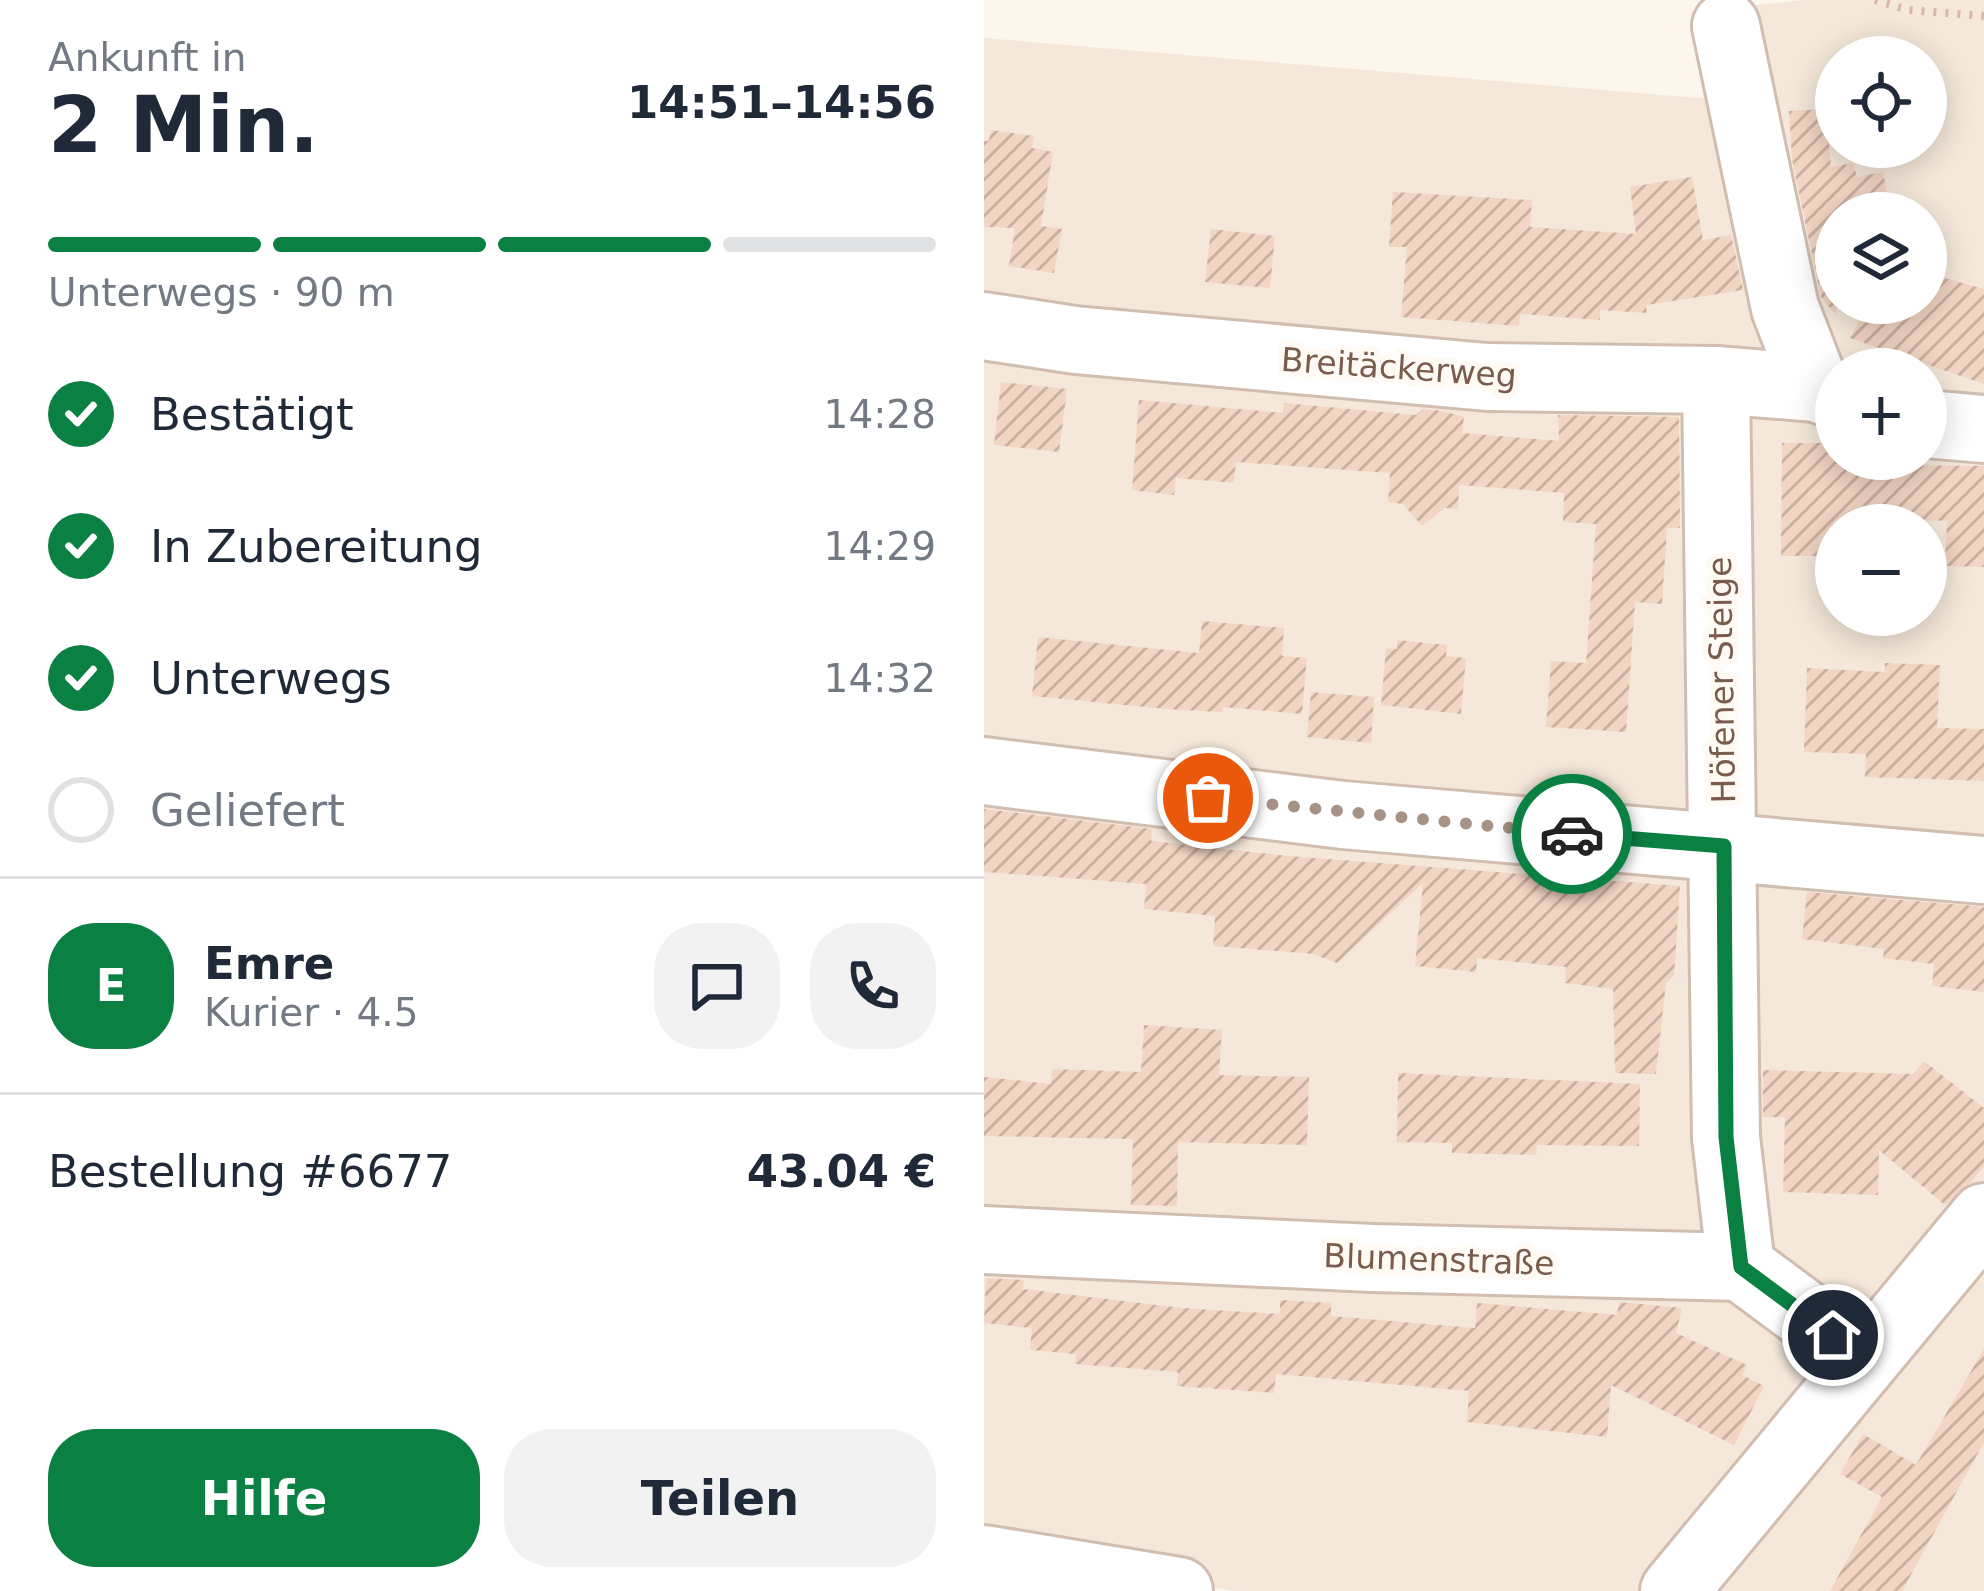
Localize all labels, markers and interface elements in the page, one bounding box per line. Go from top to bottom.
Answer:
text: Ankunft in [48,35,247,80]
map controls [1815,36,1947,636]
button: locate [1815,36,1947,168]
text: 14:51–14:56 [627,76,936,129]
text: 2 Min. [48,80,319,170]
button: layers [1815,192,1947,324]
text: Unterwegs · 90 m [48,270,395,315]
street label: Breitäckerweg [1280,340,1518,395]
button: + [1815,348,1947,480]
icon: check [48,381,114,447]
text: Bestätigt [150,388,354,441]
text: 14:28 [824,392,936,437]
button: − [1815,504,1947,636]
icon: check [48,513,114,579]
text: In Zubereitung [150,520,483,573]
text: 14:29 [824,524,936,569]
street label: Höfener Steige [1700,556,1743,804]
icon: check [48,645,114,711]
text: Unterwegs [150,652,392,705]
text: 14:32 [824,656,936,701]
pin [1157,747,1259,849]
icon: bag [1175,765,1241,831]
courier [1512,774,1632,894]
text: Geliefert [150,784,345,837]
icon: car [1539,801,1605,867]
button: chat [654,923,780,1049]
button: phone [810,923,936,1049]
text: Emre [204,937,334,990]
text: E [96,959,126,1012]
text: Kurier · 4.5 [204,990,418,1035]
text: Bestellung #6677 [48,1145,452,1198]
text: 43.04 € [747,1145,936,1198]
street label: Blumenstraße [1323,1236,1555,1283]
pin [1782,1284,1884,1386]
icon: home [1800,1302,1866,1368]
button: Hilfe [48,1429,480,1567]
button: Teilen [504,1429,936,1567]

